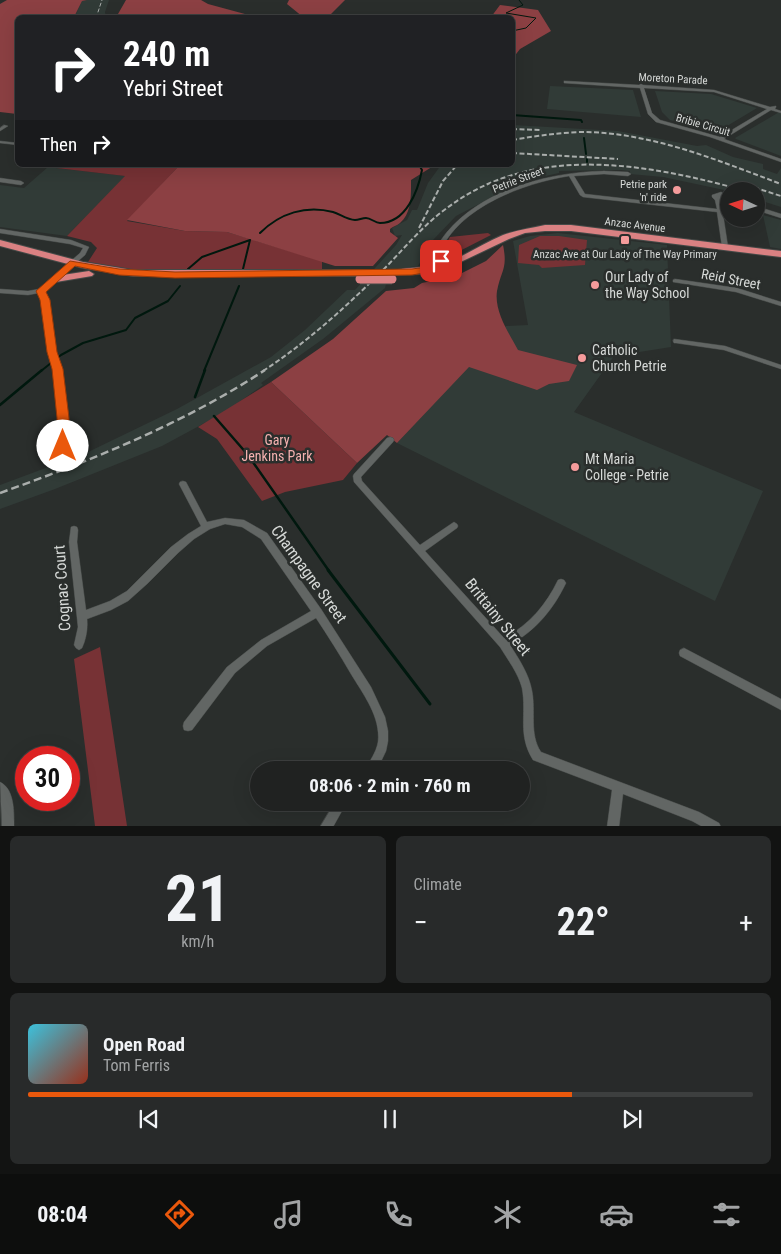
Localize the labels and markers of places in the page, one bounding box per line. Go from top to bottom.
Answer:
place label: Petrie park 'n' ride [620,178,667,204]
marker: Petrie park 'n' ride [671,184,683,196]
marker: Anzac Ave at Our Lady of The Way Primary [619,234,631,246]
pin [420,240,462,282]
place label: Anzac Ave at Our Lady of The Way Primary [533,248,717,261]
place label: Our Lady of the Way School [605,269,690,301]
marker: Our Lady of the Way School [589,279,601,291]
place label: Catholic Church Petrie [592,342,667,374]
marker: Catholic Church Petrie [576,352,588,364]
place label: Mt Maria College - Petrie [585,451,669,483]
marker: Mt Maria College - Petrie [569,461,581,473]

